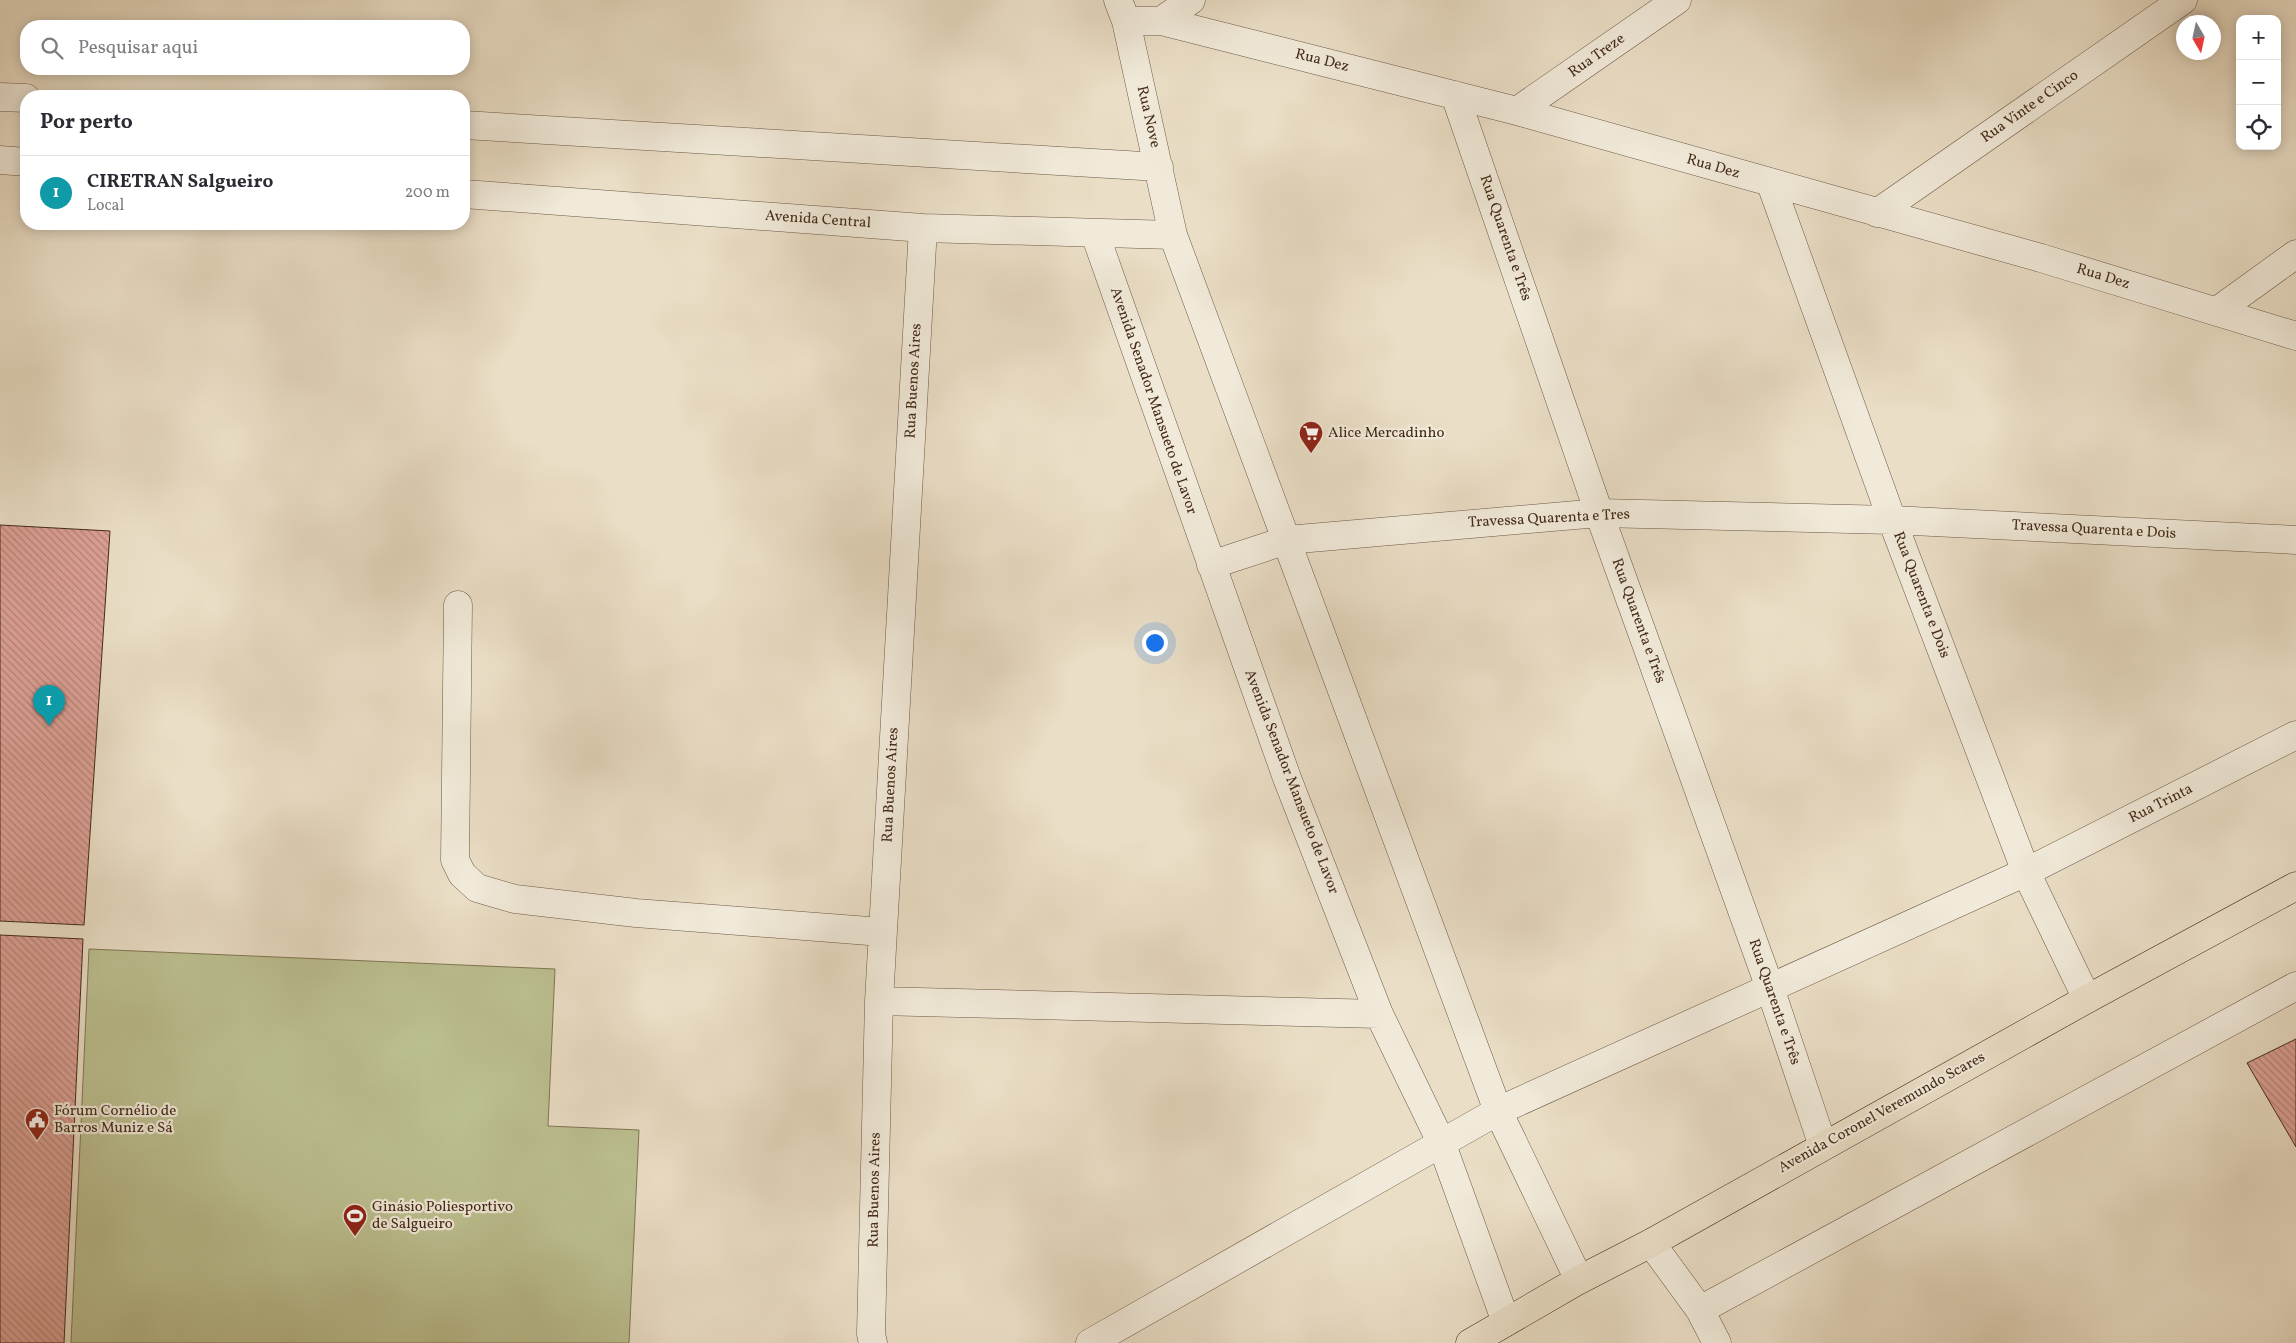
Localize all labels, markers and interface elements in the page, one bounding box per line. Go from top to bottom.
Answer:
north arrow [2176,15,2221,60]
map controls [2236,15,2281,150]
button: + [2236,15,2281,60]
search box [20,20,470,75]
street label: Rua Treze [1564,29,1630,83]
icon: search [38,34,66,62]
text: Pesquisar aqui [78,35,198,61]
street label: Rua Dez [1293,44,1351,78]
button: − [2236,60,2281,105]
street label: Rua Vinte e Cinco [1977,65,2083,149]
street label: Rua Nove [1131,84,1165,150]
button: locate [2236,105,2281,150]
text: Por perto [40,108,133,137]
street label: Rua Dez [1684,149,1742,185]
text: CIRETRAN Salgueiro [87,169,273,195]
street label: Rua Quarenta e Três [1474,172,1536,304]
text: 1 [53,182,59,204]
text: 200 m [405,182,450,204]
text: Local [87,195,124,217]
street label: Avenida Central [764,206,872,234]
street label: Rua Dez [2074,259,2132,295]
street label: Avenida Senador Mansueto de Lavor [1104,285,1202,517]
street label: Rua Buenos Aires [900,323,928,439]
supermarket icon: Alice Mercadinho [1298,420,1324,454]
place label: Alice Mercadinho [1328,423,1444,444]
street label: Travessa Quarenta e Tres [1467,504,1631,534]
street label: Travessa Quarenta e Dois [2011,515,2177,545]
street label: Rua Quarenta e Dois [1887,529,1955,661]
street label: Rua Quarenta e Três [1606,555,1670,687]
your location [1142,630,1168,656]
street label: Avenida Senador Mansueto de Lavor [1238,667,1344,897]
pin: 1 [33,685,65,726]
street label: Rua Buenos Aires [877,727,905,843]
street label: Rua Trinta [2125,779,2197,829]
street label: Rua Quarenta e Três [1743,936,1805,1068]
street label: Avenida Coronel Veremundo Scares [1775,1047,1989,1179]
place label: Fórum Cornélio de Barros Muniz e Sá [54,1101,176,1139]
public building icon: Fórum Cornélio de Barros Muniz e Sá [24,1107,50,1141]
street label: Rua Buenos Aires [863,1132,887,1248]
place label: Ginásio Poliesportivo de Salgueiro [372,1197,513,1235]
sports icon: Ginásio Poliesportivo de Salgueiro [342,1203,368,1237]

